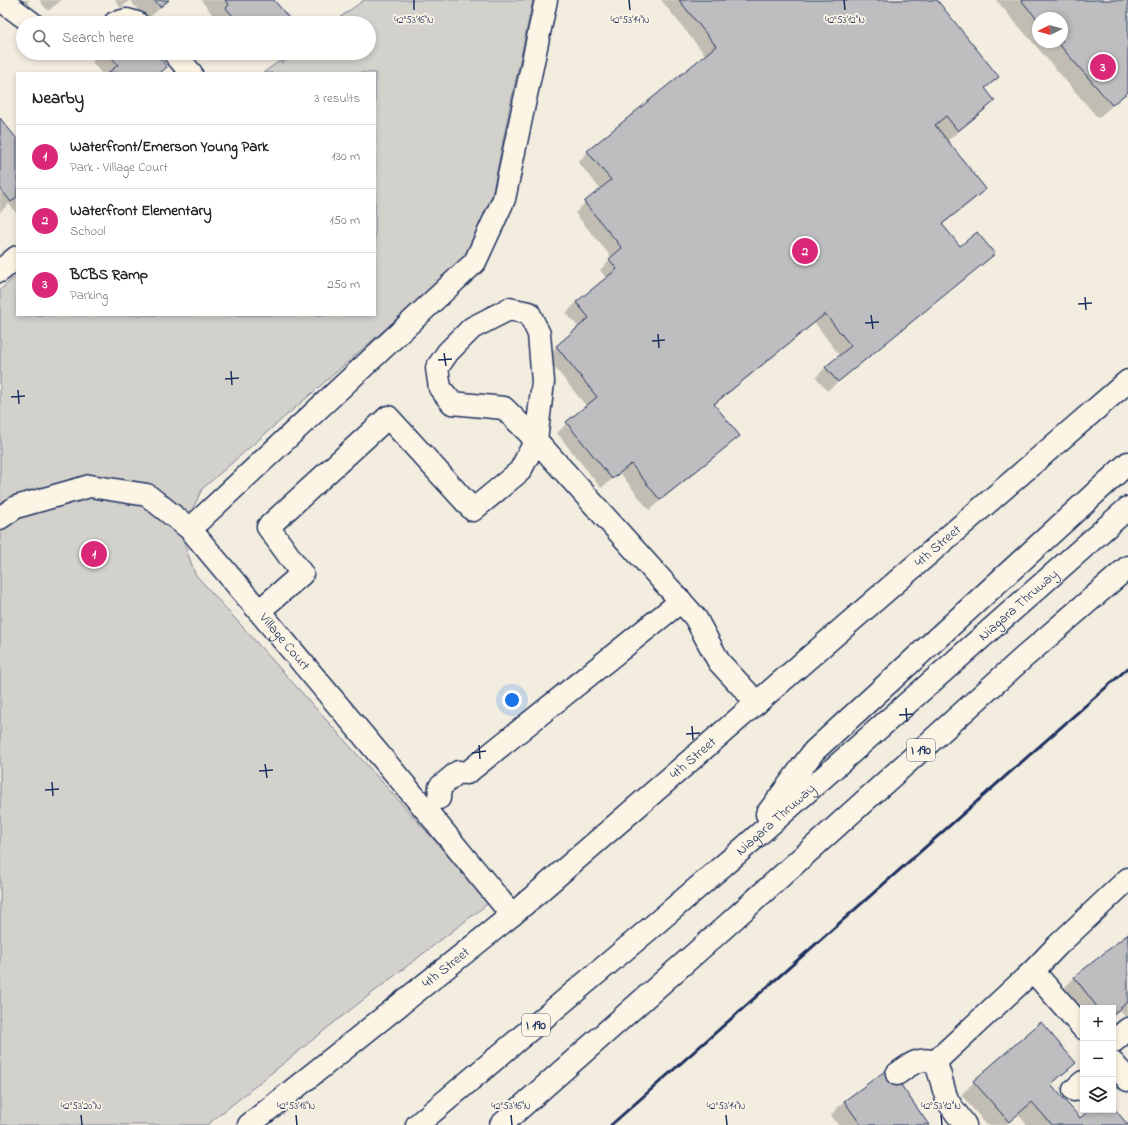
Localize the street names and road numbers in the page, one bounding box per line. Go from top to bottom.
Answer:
street label: 4th Street [910,519,966,572]
street label: Niagara Thruway [974,564,1064,646]
street label: Village Court [253,607,315,676]
street label: 4th Street [665,732,721,784]
road number: I 190 [907,739,935,761]
street label: Niagara Thruway [731,778,821,861]
street label: 4th Street [417,942,475,993]
road number: I 190 [522,1014,550,1036]

